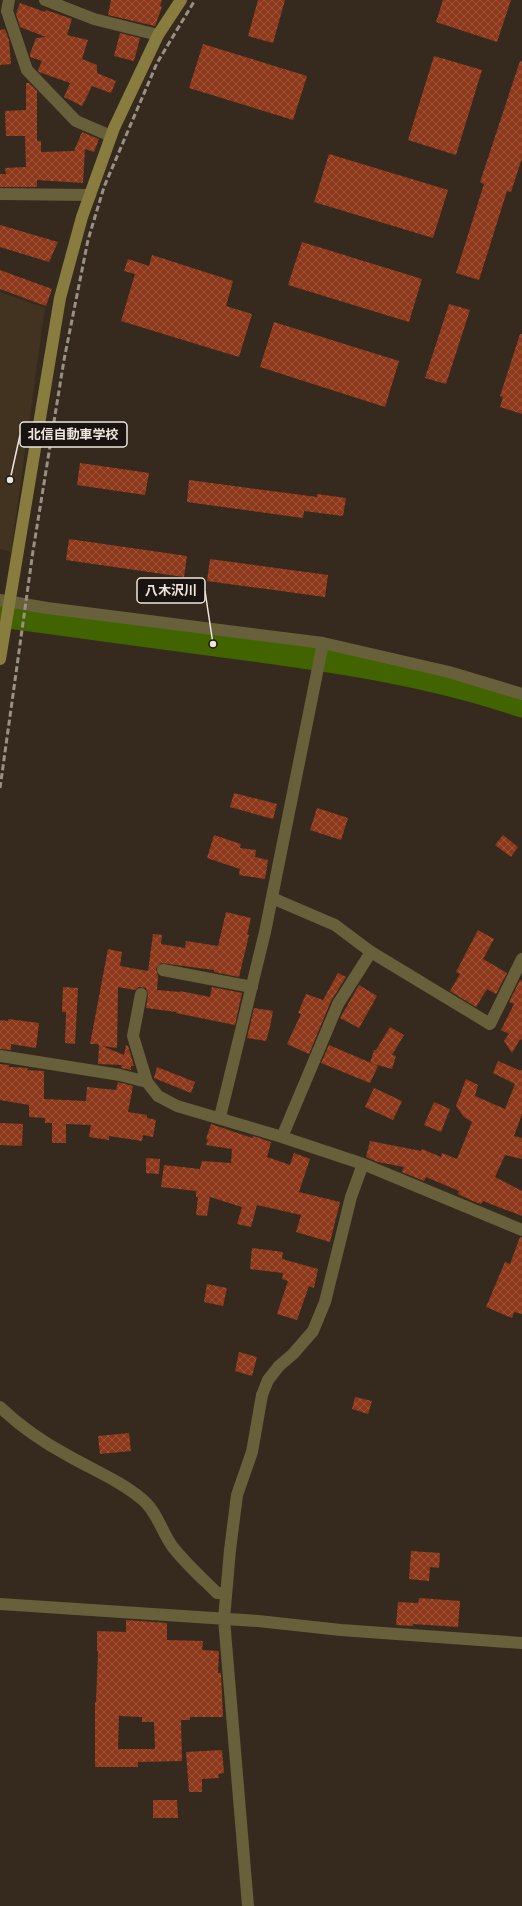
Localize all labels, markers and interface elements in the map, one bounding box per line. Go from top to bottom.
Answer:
callout: 北信自動車学校 [20,422,127,447]
text: 北信自動車学校 [27,427,119,442]
callout: 八木沢川 [137,578,205,603]
text: 八木沢川 [145,583,197,598]

